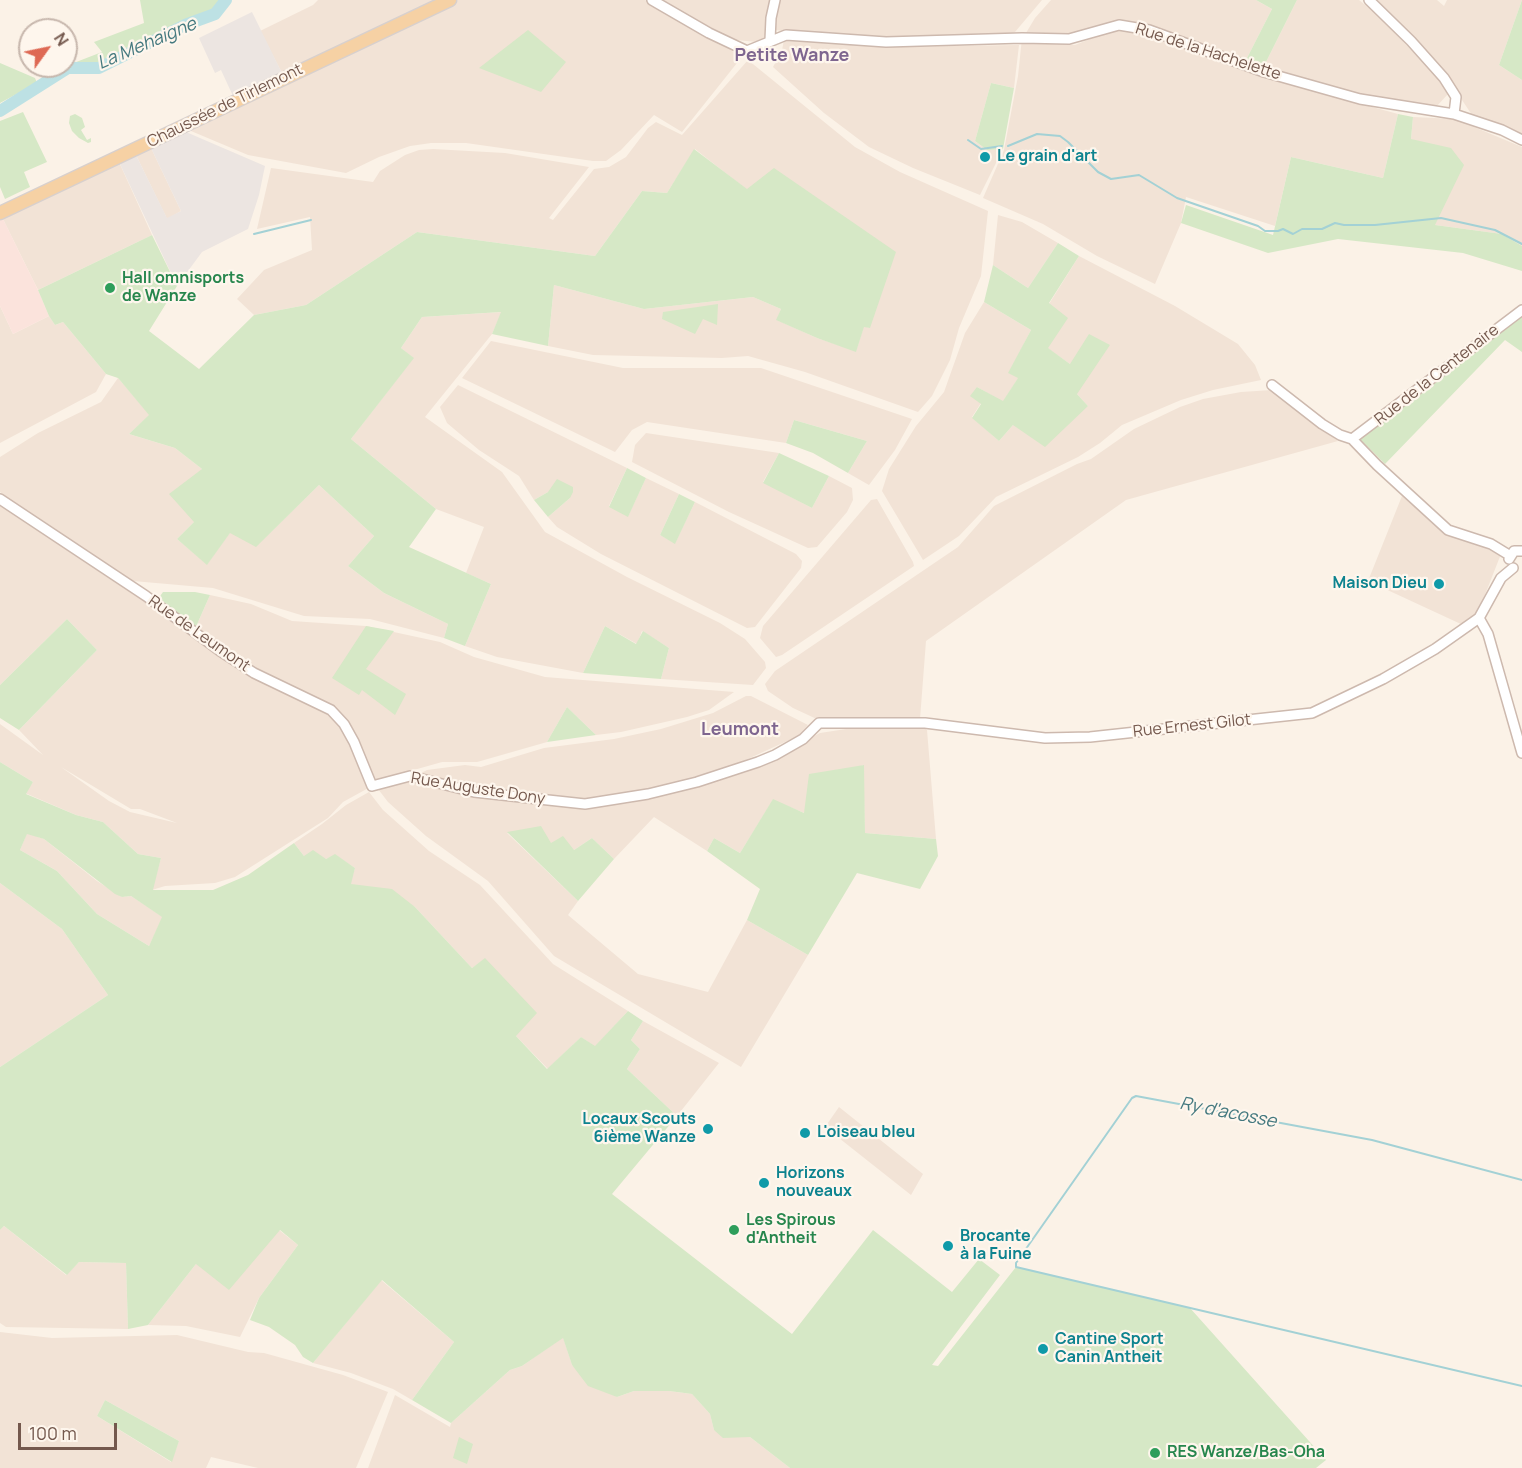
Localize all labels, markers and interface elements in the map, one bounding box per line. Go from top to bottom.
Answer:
water label: La Mehaigne [94,14,200,74]
north arrow [18,18,78,78]
street label: Rue de la Hachelette [1133,19,1283,85]
text: N [49,28,74,50]
district label: Petite Wanze [735,45,849,67]
street label: Chaussée de Tirlemont [144,60,306,152]
place label: Le grain d'art [997,147,1097,167]
marker: Le grain d'art [978,150,992,164]
place label: Hall omnisports de Wanze [122,269,244,307]
marker: Hall omnisports de Wanze [103,281,117,295]
street label: Rue de la Centenaire [1371,321,1503,429]
place label: Maison Dieu [1333,574,1427,594]
marker: Maison Dieu [1432,577,1446,591]
street label: Rue de Leumont [144,592,254,676]
street label: Rue Ernest Gilot [1132,710,1252,742]
district label: Leumont [701,719,779,741]
street label: Rue Auguste Dony [410,769,546,809]
water label: Ry d'acosse [1178,1093,1278,1133]
place label: Locaux Scouts 6ième Wanze [582,1110,696,1148]
marker: Locaux Scouts 6ième Wanze [701,1122,715,1136]
place label: L'oiseau bleu [817,1123,915,1143]
marker: L'oiseau bleu [798,1126,812,1140]
place label: Horizons nouveaux [776,1164,852,1202]
marker: Horizons nouveaux [757,1176,771,1190]
place label: Les Spirous d'Antheit [746,1211,836,1249]
marker: Les Spirous d'Antheit [727,1223,741,1237]
place label: Brocante à la Fuine [960,1227,1032,1265]
marker: Brocante à la Fuine [941,1239,955,1253]
place label: Cantine Sport Canin Antheit [1055,1330,1164,1368]
marker: Cantine Sport Canin Antheit [1036,1342,1050,1356]
scale bar [21,1411,120,1449]
text: 100 m [29,1421,77,1445]
place label: RES Wanze/Bas-Oha [1167,1443,1325,1463]
marker: RES Wanze/Bas-Oha [1148,1446,1162,1460]

